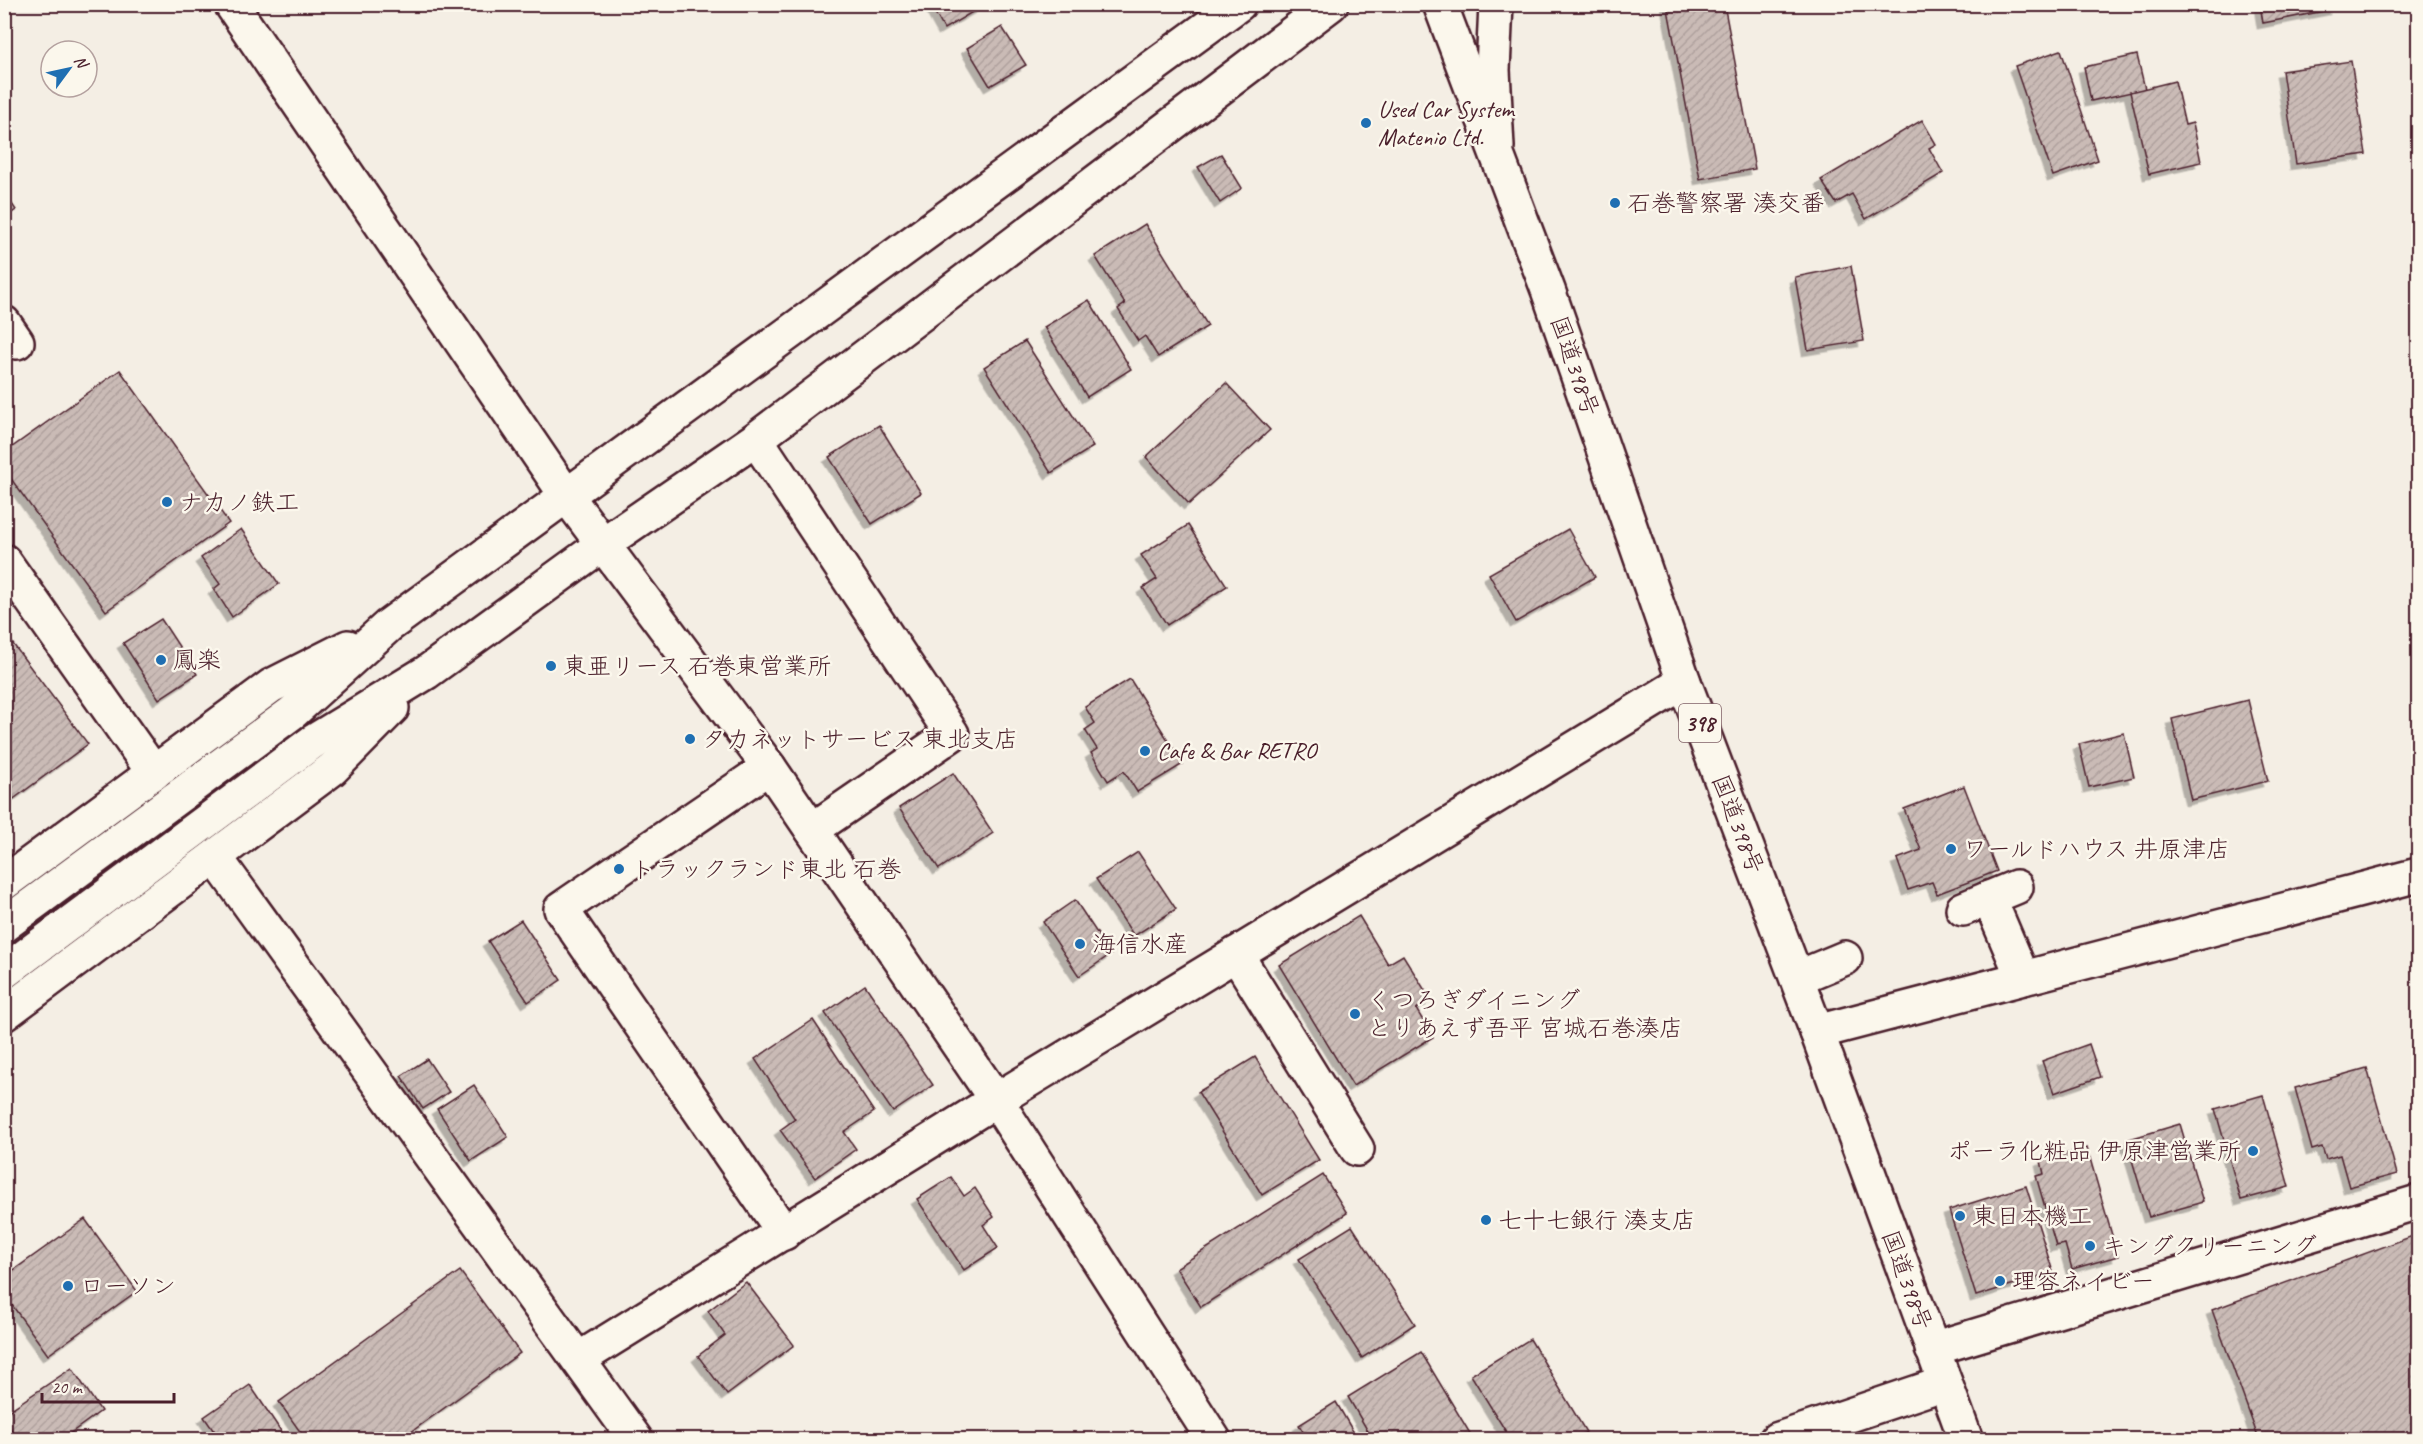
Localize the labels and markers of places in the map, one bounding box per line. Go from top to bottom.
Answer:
place label: Used Car System Matenio Ltd. [1378,94,1516,152]
marker: Used Car System Matenio Ltd. [1359,116,1373,130]
place label: 石巻警察署 湊交番 [1627,188,1825,218]
marker: 石巻警察署 湊交番 [1608,196,1622,210]
place label: ナカノ鉄工 [179,487,299,517]
marker: ナカノ鉄工 [160,495,174,509]
place label: 鳳楽 [173,645,221,675]
place label: 東亜リース 石巻東営業所 [563,651,831,681]
marker: 鳳楽 [154,653,168,667]
marker: 東亜リース 石巻東営業所 [544,659,558,673]
place label: タカネットサービス 東北支店 [702,724,1018,754]
marker: タカネットサービス 東北支店 [683,732,697,746]
place label: Cafe & Bar RETRO [1157,736,1318,766]
marker: Cafe & Bar RETRO [1138,744,1152,758]
place label: ワールドハウス 井原津店 [1963,834,2230,864]
marker: ワールドハウス 井原津店 [1944,842,1958,856]
place label: トラックランド東北 石巻 [631,854,901,884]
marker: トラックランド東北 石巻 [612,862,626,876]
place label: 海信水産 [1092,929,1188,959]
marker: 海信水産 [1073,937,1087,951]
place label: くつろぎダイニング とりあえず吾平 宮城石巻湊店 [1367,985,1683,1043]
marker: くつろぎダイニング とりあえず吾平 宮城石巻湊店 [1348,1007,1362,1021]
place label: ポーラ化粧品 伊原津営業所 [1947,1136,2241,1166]
marker: ポーラ化粧品 伊原津営業所 [2246,1144,2260,1158]
place label: 東日本機工 [1972,1201,2092,1231]
place label: 七十七銀行 湊支店 [1498,1205,1696,1235]
marker: 東日本機工 [1953,1209,1967,1223]
marker: 七十七銀行 湊支店 [1479,1213,1493,1227]
place label: キングクリーニング [2102,1231,2317,1261]
marker: キングクリーニング [2083,1239,2097,1253]
place label: 理容ネイビー [2012,1266,2155,1296]
place label: ローソン [80,1271,176,1301]
marker: 理容ネイビー [1993,1274,2007,1288]
marker: ローソン [61,1279,75,1293]

